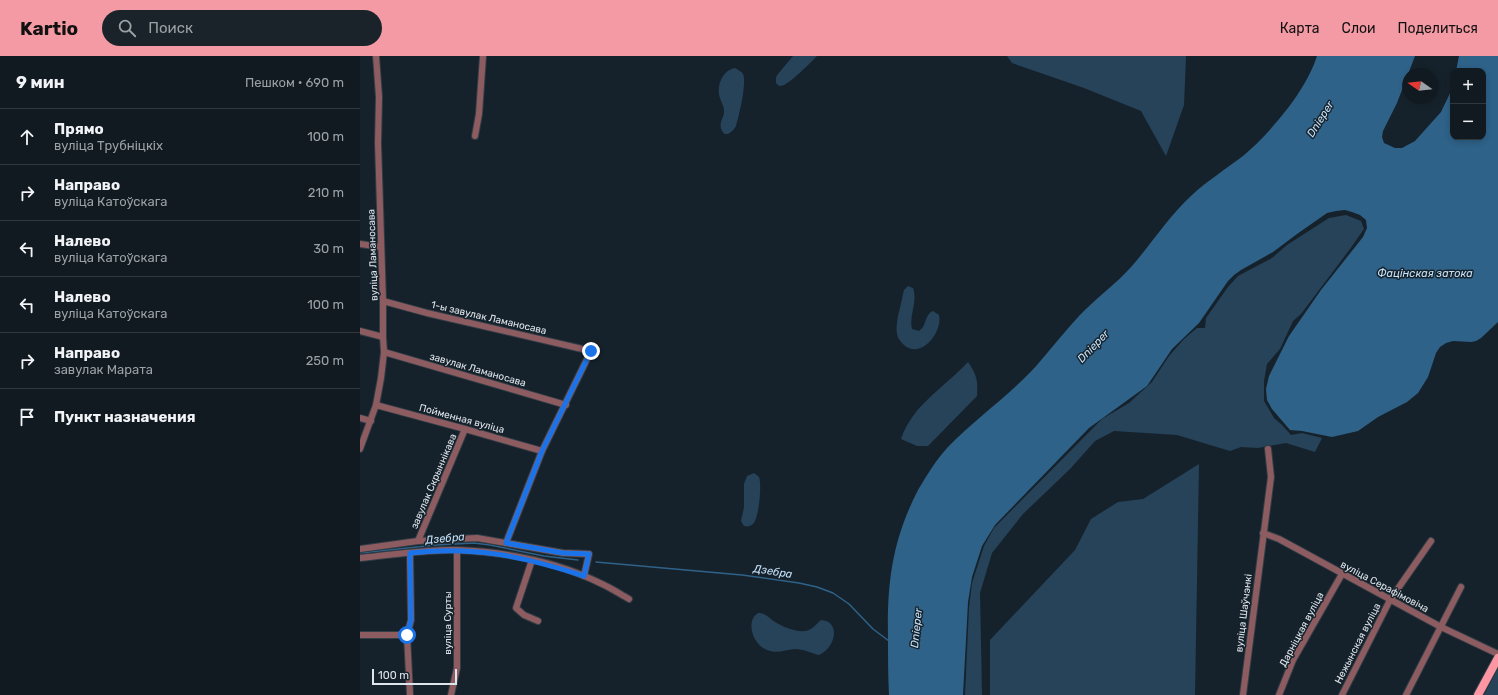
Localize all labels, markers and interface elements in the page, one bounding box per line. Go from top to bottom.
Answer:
search box [102,10,382,46]
text: Kartio [20,17,78,40]
icon: search [116,17,138,39]
text: Поиск [148,19,193,37]
text: Карта [1280,20,1320,37]
text: Слои [1342,20,1376,37]
text: Поделиться [1398,20,1478,37]
north arrow [1402,68,1438,104]
map controls [1450,68,1486,140]
button: + [1450,68,1486,104]
text: 9 мин [16,72,65,92]
text: Пешком · 690 m [245,75,344,90]
water label: Dnieper [1304,98,1337,140]
button: − [1450,104,1486,140]
text: Прямо [54,120,104,138]
icon: ahead [16,126,38,148]
text: 100 m [307,129,344,144]
text: вуліца Трубніцкіх [54,138,163,153]
text: Направо [54,176,120,194]
icon: right [16,182,38,204]
text: 210 m [308,185,344,200]
text: вуліца Катоўскага [54,194,167,209]
street label: вуліца Ламаносава [365,209,381,301]
text: Налево [54,232,111,250]
icon: left [16,238,38,260]
text: 30 m [313,241,344,256]
text: вуліца Катоўскага [54,250,167,265]
water label: Фацінская затока [1377,267,1473,280]
text: Налево [54,288,111,306]
icon: left [16,294,38,316]
text: 100 m [307,297,344,312]
street label: 1-ы завулак Ламаносава [430,299,548,337]
text: вуліца Катоўскага [54,306,167,321]
water label: Dnieper [1075,327,1112,365]
route end [582,342,600,360]
text: Направо [54,344,120,362]
icon: right [16,350,38,372]
street label: завулак Ламаносава [428,350,527,389]
text: 250 m [306,353,344,368]
text: завулак Марата [54,362,153,377]
street label: Пойменная вуліца [418,402,506,436]
icon: arrive [16,406,38,428]
text: Пункт назначения [54,408,196,426]
street label: завулак Скрыннікава [408,432,459,531]
water label: Дзебра [424,530,466,547]
street label: вуліца Серафімовіча [1338,559,1431,615]
water label: Дзебра [752,562,794,581]
street label: вуліца Шаўчэнкі [1233,573,1255,653]
street label: Дарніцкая вуліца [1277,590,1327,669]
street label: вуліца Сурты [442,591,454,655]
street label: Нежынская вуліца [1332,601,1383,686]
water label: Dnieper [908,607,925,649]
route start [398,626,416,644]
scale bar [372,667,457,686]
text: 100 m [378,669,409,682]

